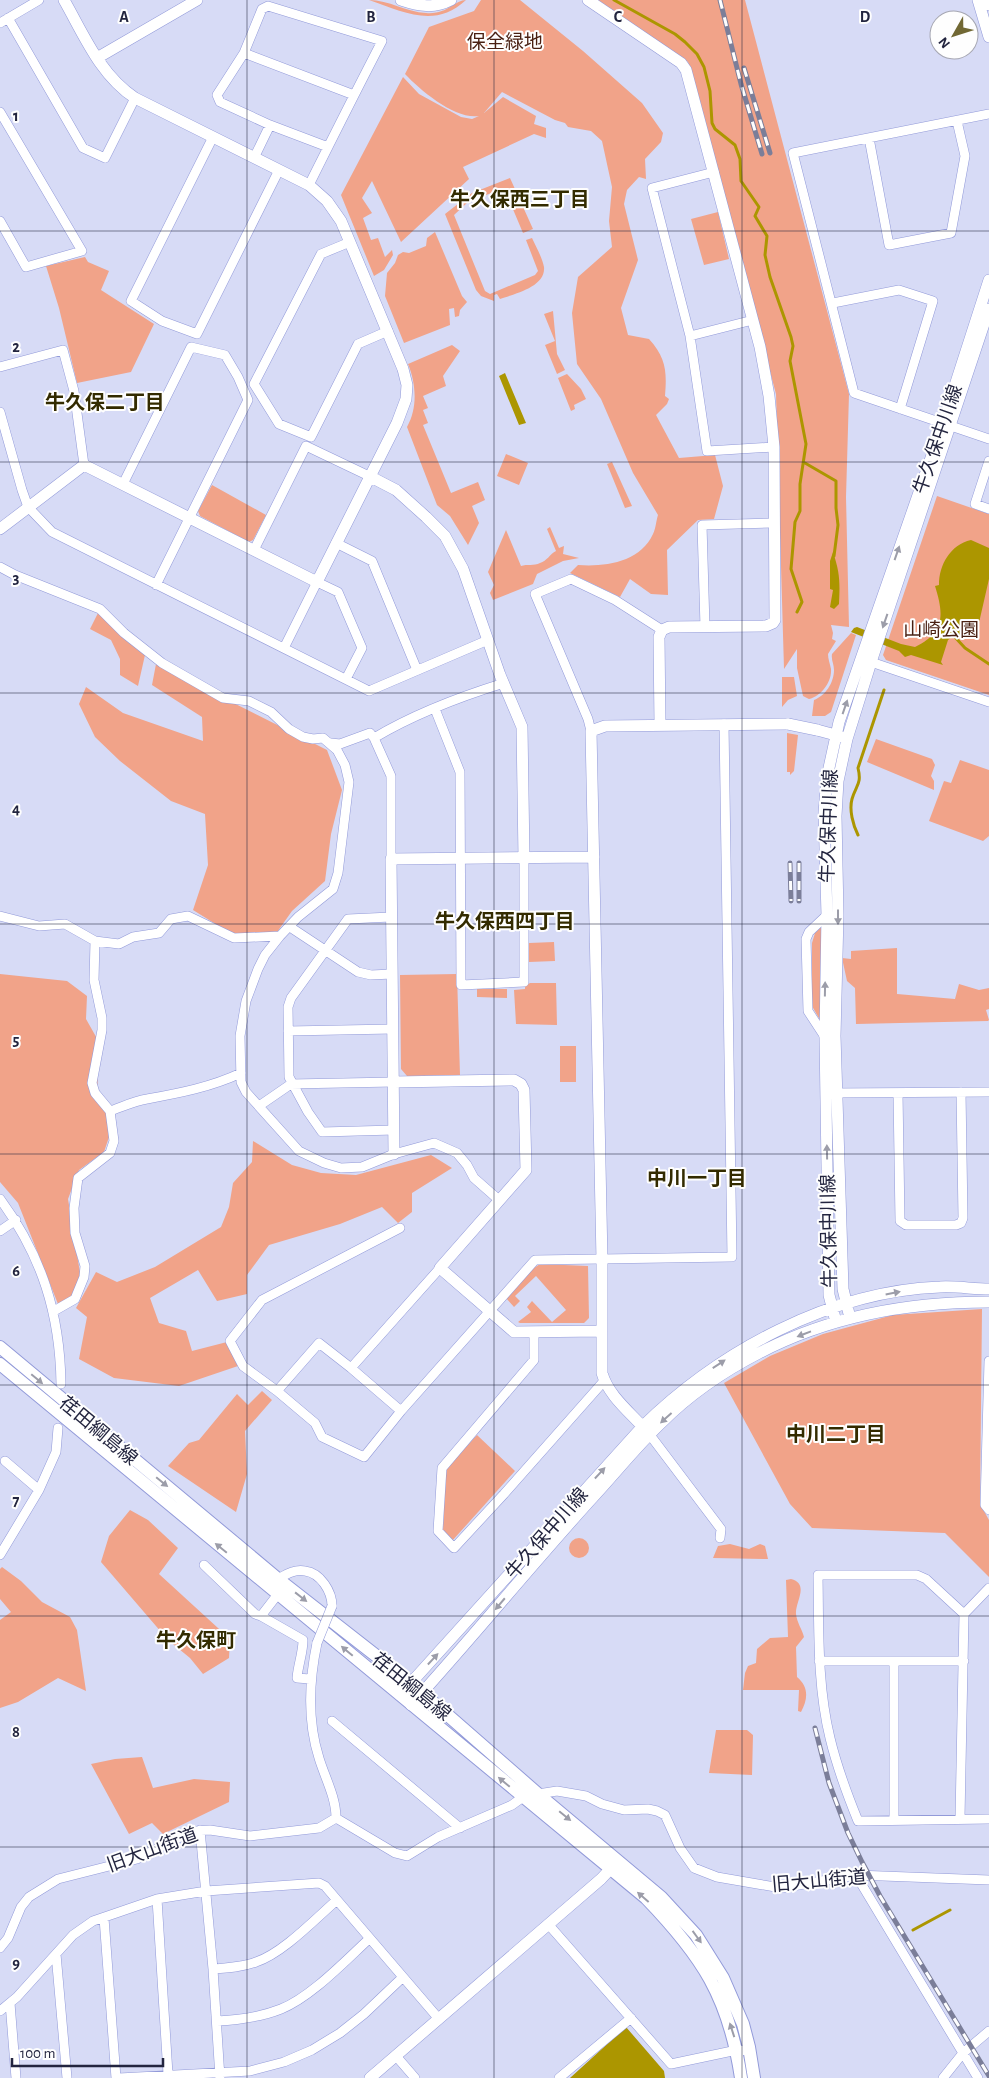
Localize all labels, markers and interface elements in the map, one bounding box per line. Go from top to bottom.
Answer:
text: A [119,9,129,25]
text: B [366,9,376,25]
text: C [614,9,623,25]
text: D [860,9,871,25]
north arrow [929,10,979,60]
park label: 保全緑地 [467,31,543,52]
text: N [936,34,953,51]
text: 1 [13,108,19,124]
district label: 牛久保西三丁目 [450,189,590,210]
text: 2 [12,339,20,355]
street label: 牛久保中川線 [909,382,966,496]
district label: 牛久保二丁目 [45,392,165,413]
one-way arrow [894,546,902,561]
text: 3 [13,570,20,586]
one-way arrow [881,614,888,629]
park label: 山崎公園 [903,620,979,640]
one-way arrow [841,699,849,714]
street label: 牛久保中川線 [816,769,841,883]
text: 4 [12,801,20,817]
one-way arrow [834,909,842,925]
district label: 牛久保西四丁目 [435,911,575,932]
one-way arrow [822,981,830,997]
text: 5 [13,1032,20,1048]
one-way arrow [823,1144,831,1160]
district label: 中川一丁目 [647,1168,747,1189]
street label: 牛久保中川線 [817,1174,840,1288]
text: 6 [12,1263,20,1279]
one-way arrow [886,1289,901,1297]
one-way arrow [797,1331,812,1338]
one-way arrow [713,1359,726,1369]
one-way arrow [30,1373,43,1384]
street label: 荏田綱島線 [56,1393,141,1469]
one-way arrow [661,1412,673,1424]
district label: 中川二丁目 [786,1424,886,1445]
one-way arrow [594,1468,606,1480]
one-way arrow [155,1477,168,1488]
street label: 牛久保中川線 [501,1483,592,1583]
text: 7 [13,1493,20,1509]
one-way arrow [215,1543,228,1554]
one-way arrow [294,1591,307,1602]
one-way arrow [494,1598,506,1610]
district label: 牛久保町 [156,1630,236,1651]
one-way arrow [340,1646,353,1657]
street label: 荏田綱島線 [368,1649,455,1724]
one-way arrow [427,1654,439,1666]
text: 8 [12,1724,20,1740]
one-way arrow [498,1777,511,1788]
one-way arrow [558,1811,571,1822]
street label: 旧大山街道 [104,1824,200,1876]
street label: 旧大山街道 [771,1867,867,1895]
one-way arrow [638,1891,650,1903]
one-way arrow [692,1930,703,1943]
text: 9 [12,1955,20,1971]
one-way arrow [727,2023,735,2038]
scale bar [12,2036,164,2068]
text: 100 m [20,2046,55,2061]

